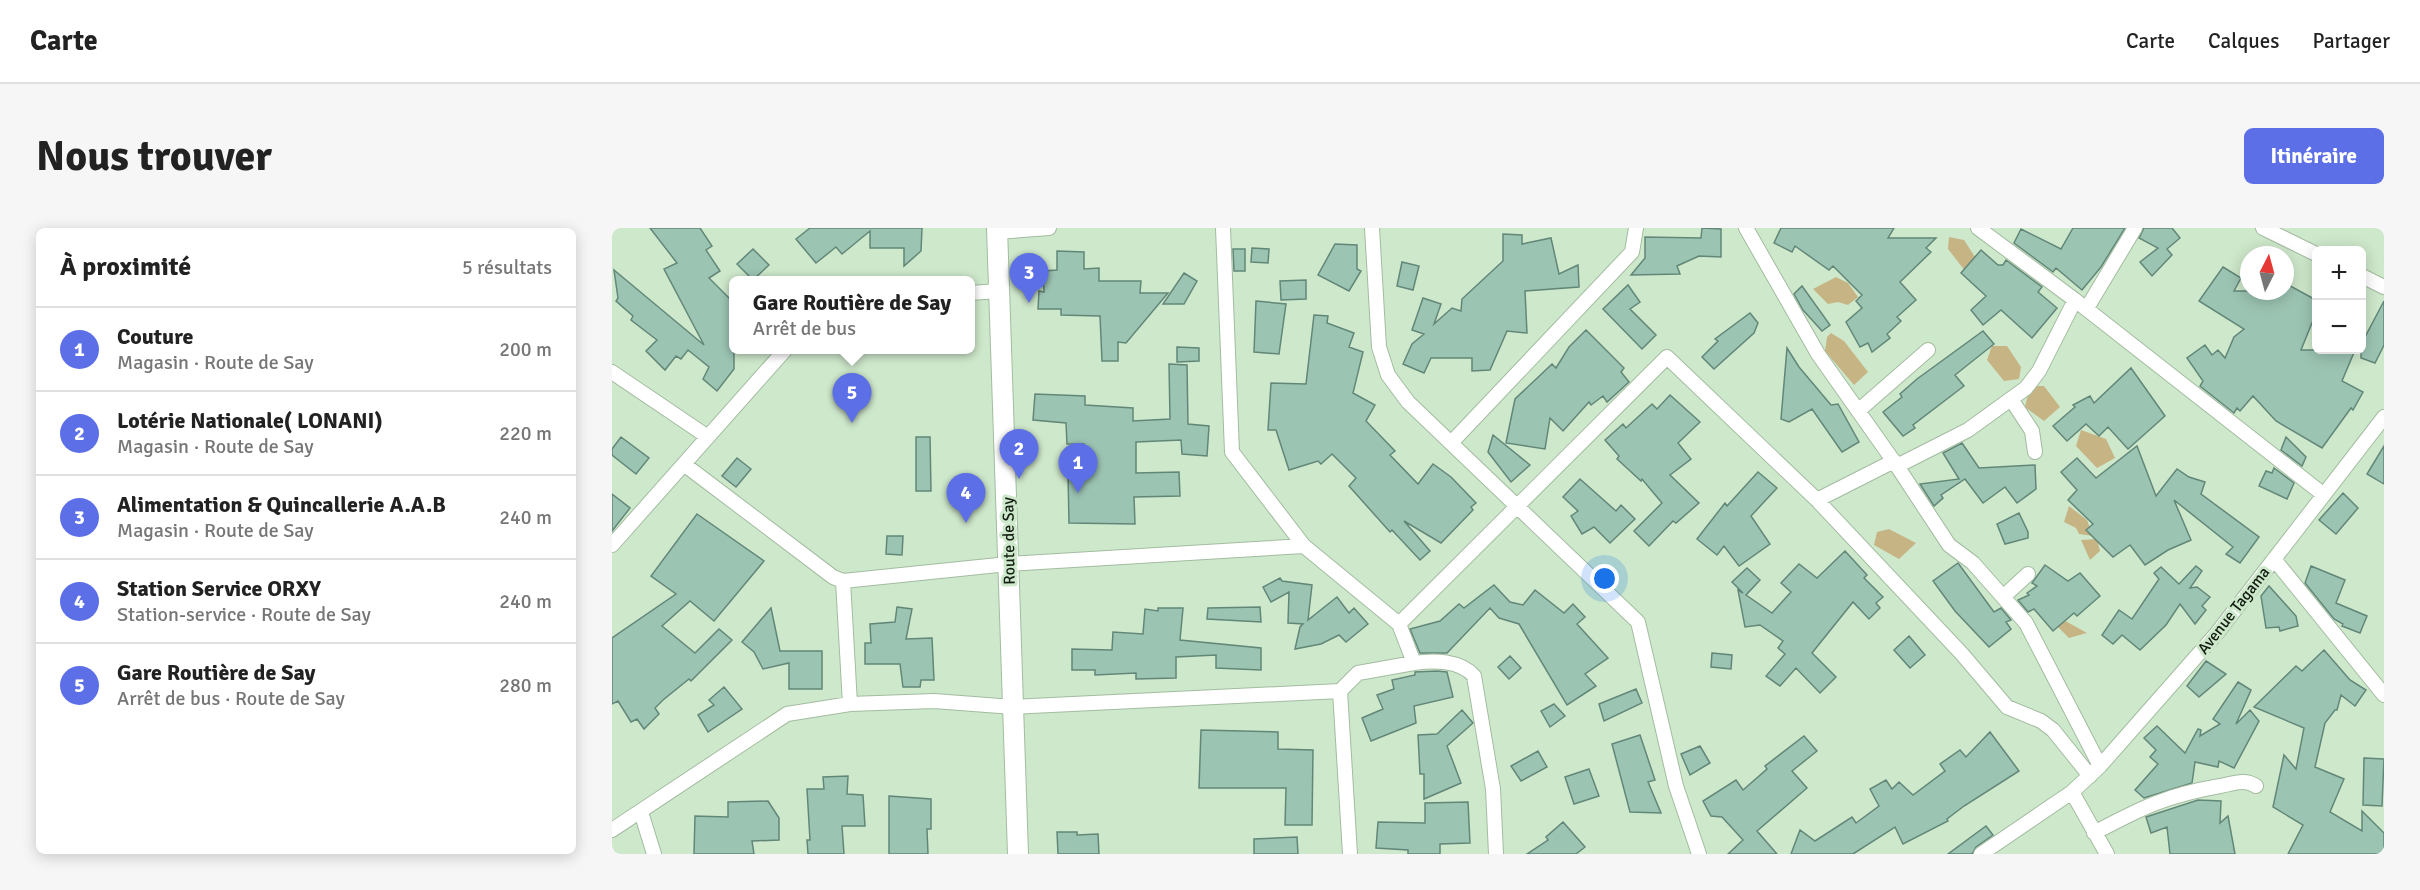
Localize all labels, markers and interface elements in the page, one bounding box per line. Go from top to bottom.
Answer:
text: Carte [30,24,98,58]
text: Carte [2126,28,2175,54]
text: Calques [2208,28,2279,54]
text: Partager [2312,28,2390,54]
button: Itinéraire [2244,128,2384,184]
text: Nous trouver [36,131,272,182]
north arrow [2240,246,2294,300]
map controls [2312,246,2366,354]
button: + [2312,246,2366,300]
text: À proximité [60,251,191,283]
pin: 3 [1010,254,1048,303]
text: 5 résultats [462,255,552,280]
popup [729,276,975,354]
text: Gare Routière de Say [753,289,951,316]
button: − [2312,300,2366,354]
text: Arrêt de bus [753,316,856,341]
text: Couture [117,323,194,350]
text: 1 [74,337,85,362]
text: 200 m [499,337,552,362]
text: Magasin · Route de Say [117,350,314,375]
pin: 5 [832,374,872,423]
text: Lotérie Nationale( LONANI) [117,407,383,434]
text: 2 [74,421,85,446]
text: 220 m [499,421,552,446]
pin: 2 [1000,430,1038,479]
text: Magasin · Route de Say [117,434,314,459]
pin: 1 [1058,444,1098,493]
pin: 4 [946,474,986,523]
text: Alimentation & Quincallerie A.A.B [117,491,446,518]
street label: Route de Say [998,496,1020,585]
text: 3 [74,505,85,530]
text: 240 m [499,505,552,530]
text: Magasin · Route de Say [117,518,314,543]
street label: Avenue Tagama [2193,563,2274,658]
your location [1590,564,1619,593]
text: Station Service ORXY [117,575,321,602]
text: 4 [74,589,85,614]
text: 240 m [499,589,552,614]
text: Station-service · Route de Say [117,602,371,627]
text: Gare Routière de Say [117,659,315,686]
text: 5 [74,673,85,698]
text: 280 m [499,673,552,698]
text: Arrêt de bus · Route de Say [117,686,345,711]

